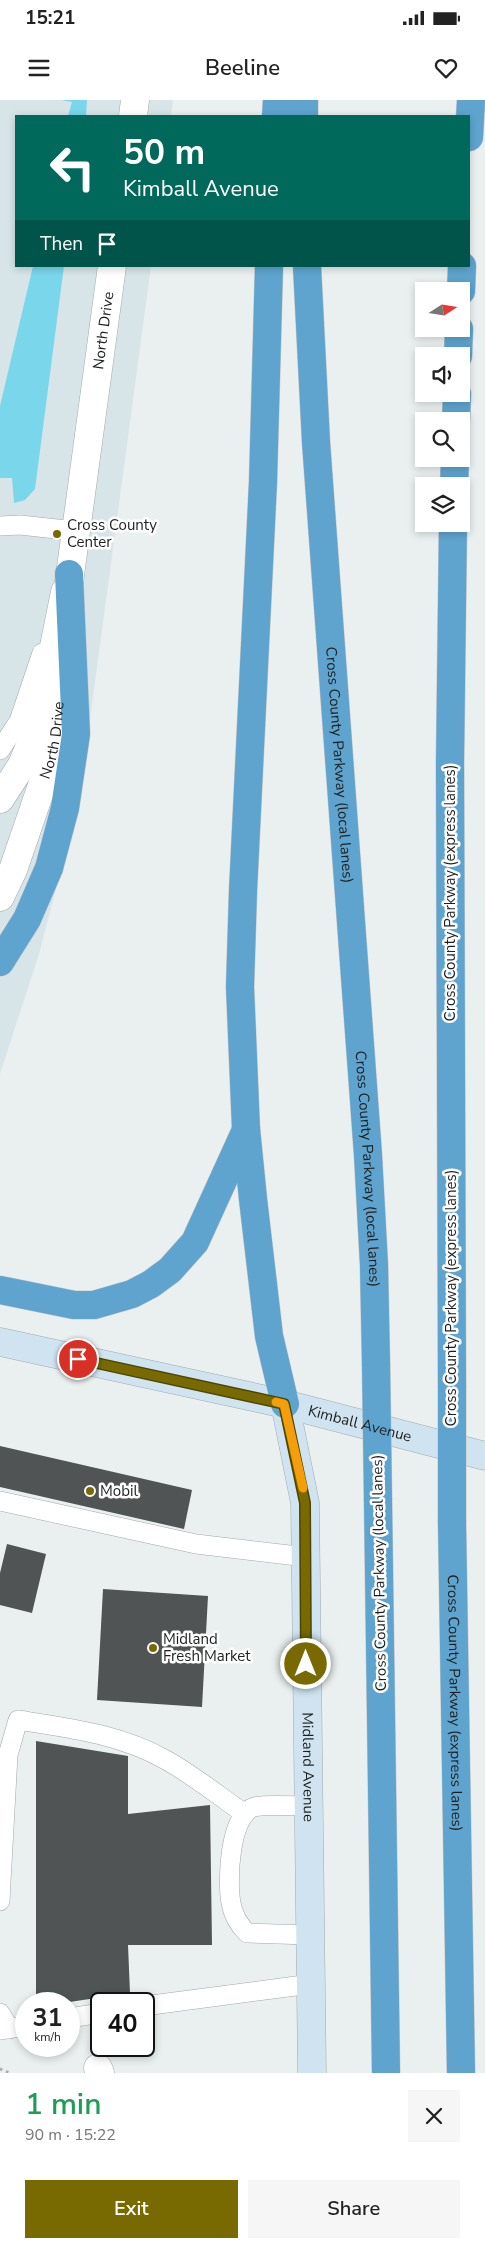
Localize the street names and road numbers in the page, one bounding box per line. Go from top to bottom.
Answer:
street label: North Drive [88,290,118,371]
street label: Cross County Parkway (local lanes) [321,646,358,884]
street label: North Drive [35,701,69,782]
street label: Cross County Parkway (express lanes) [440,765,460,1021]
street label: Cross County Parkway (local lanes) [350,1050,384,1287]
street label: Cross County Parkway (express lanes) [441,1170,461,1426]
street label: Kimball Avenue [306,1400,414,1447]
street label: Cross County Parkway (local lanes) [367,1454,391,1692]
street label: Cross County Parkway (express lanes) [443,1574,467,1832]
street label: Midland Avenue [298,1712,319,1822]

